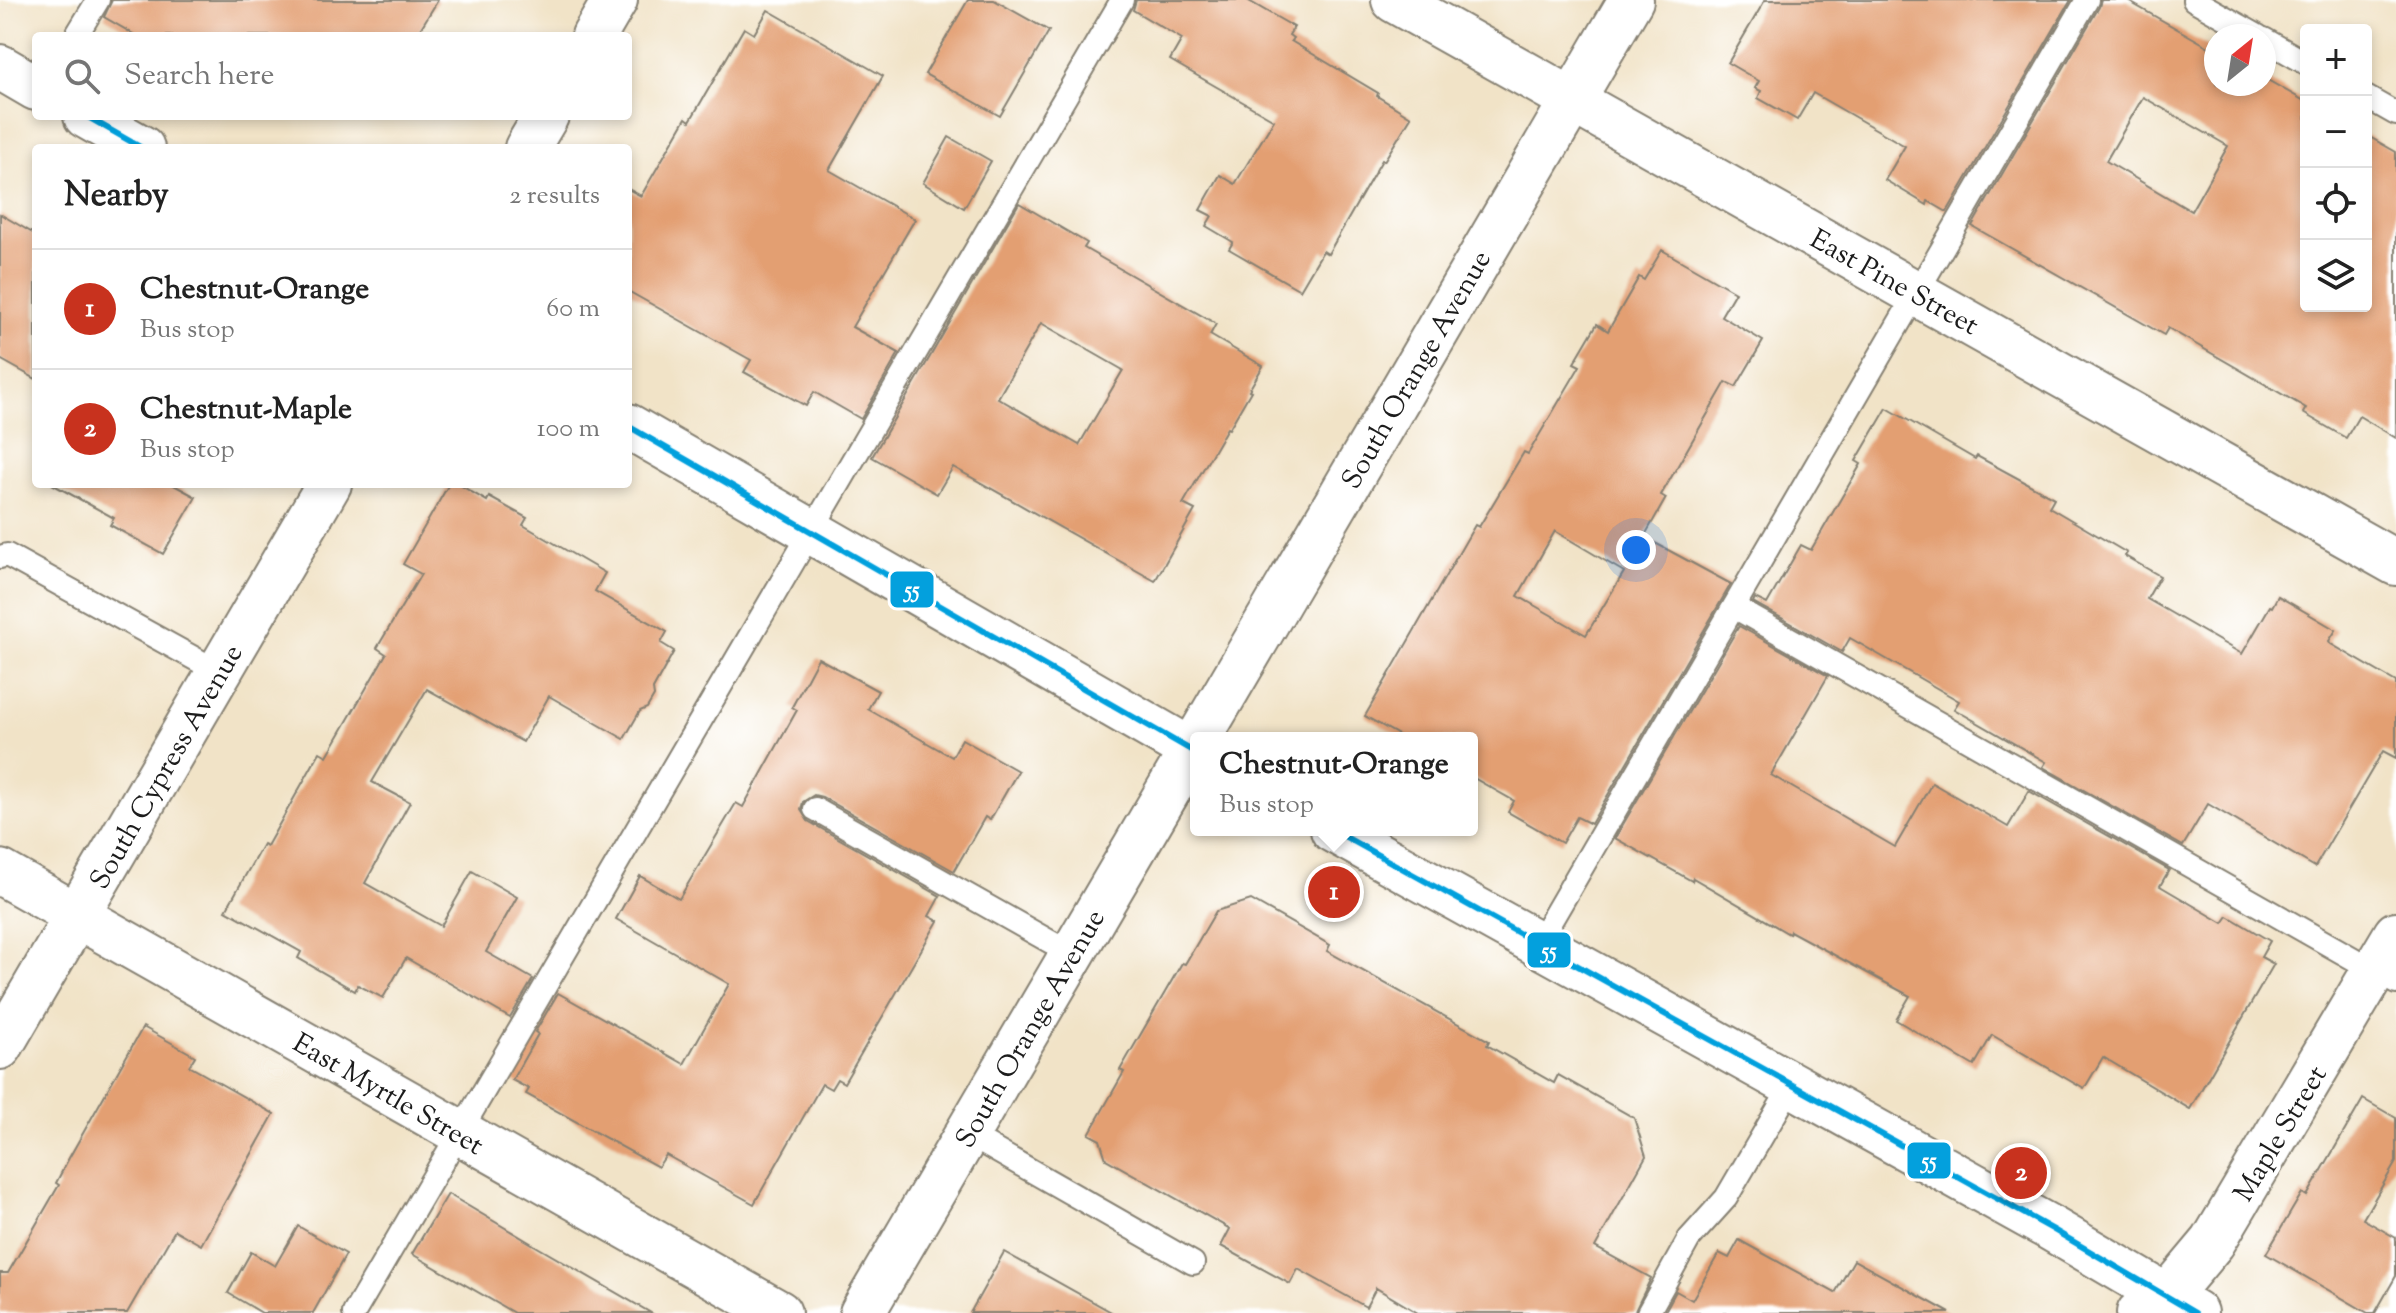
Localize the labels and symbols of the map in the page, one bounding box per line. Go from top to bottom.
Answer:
north arrow [2204,24,2276,96]
street label: East Pine Street [1802,221,1986,347]
street label: South Orange Avenue [1333,244,1502,497]
your location [1616,530,1656,570]
line badge: 55 [889,570,935,609]
text: 55 [902,576,920,608]
street label: South Cypress Avenue [81,638,254,897]
pin: 1 [1308,862,1360,922]
street label: South Orange Avenue [947,903,1116,1156]
line badge: 55 [1526,931,1572,969]
text: 55 [1539,937,1557,969]
street label: East Myrtle Street [285,1025,491,1167]
street label: Maple Street [2225,1058,2338,1210]
line badge: 55 [1906,1141,1952,1180]
pin: 2 [1995,1143,2047,1203]
text: 55 [1919,1147,1937,1179]

